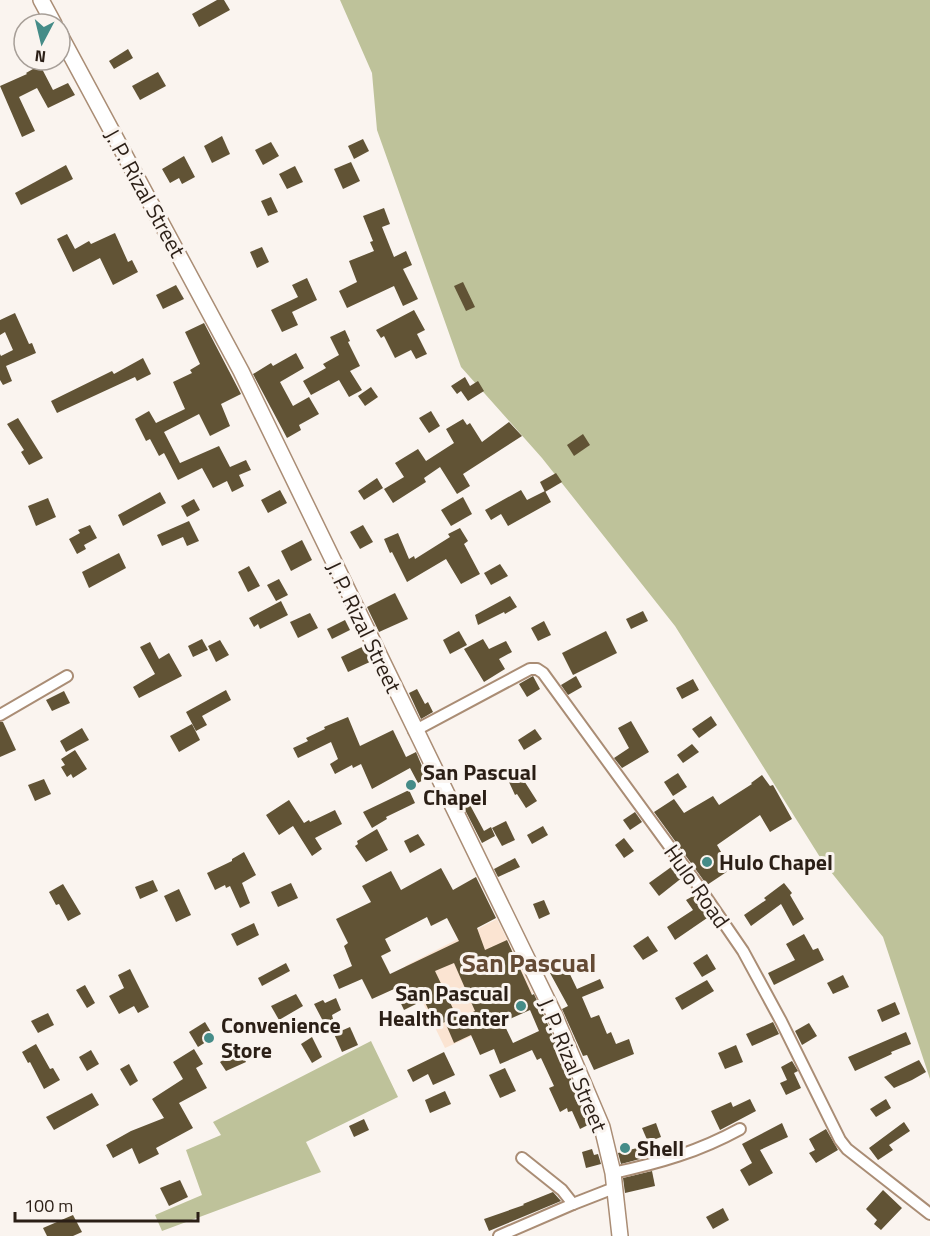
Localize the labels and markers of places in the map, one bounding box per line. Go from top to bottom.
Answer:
place label: San Pascual Chapel [423,755,537,814]
marker: San Pascual Chapel [404,778,418,792]
place label: Hulo Chapel [719,845,833,879]
marker: Hulo Chapel [700,855,714,869]
place label: San Pascual Health Center [378,976,509,1035]
marker: San Pascual Health Center [514,999,528,1013]
place label: Convenience Store [221,1008,341,1067]
marker: Convenience Store [202,1031,216,1045]
place label: Shell [637,1131,684,1165]
marker: Shell [618,1141,632,1155]

